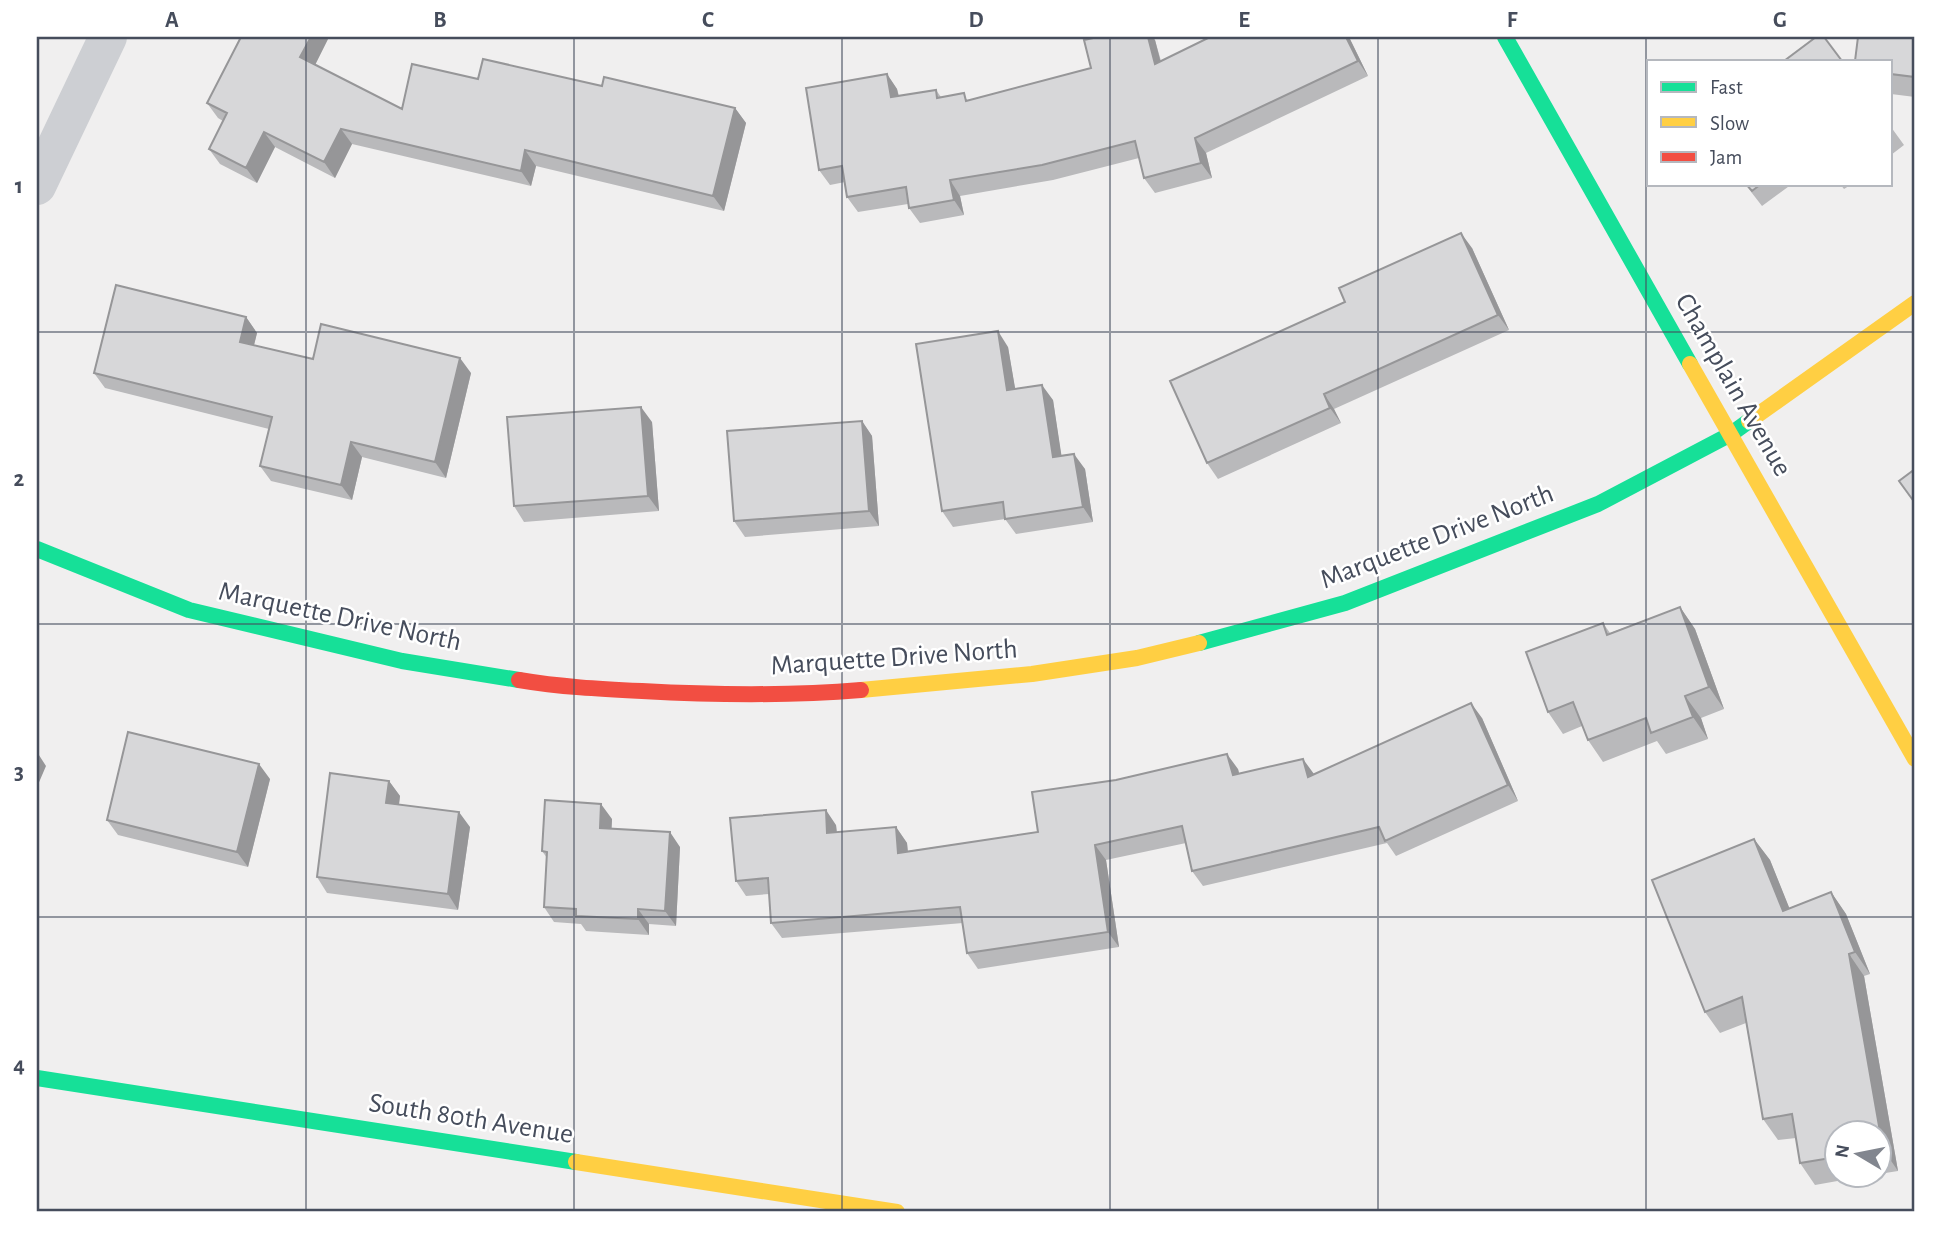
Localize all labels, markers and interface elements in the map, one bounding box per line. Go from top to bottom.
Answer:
text: A [165,9,179,32]
text: B [433,9,447,32]
text: C [702,9,714,32]
text: D [968,9,984,32]
text: E [1238,9,1250,32]
text: F [1507,9,1518,32]
text: G [1773,9,1787,32]
legend [1647,60,1892,186]
text: Fast [1710,77,1743,98]
text: Slow [1710,113,1749,134]
text: Jam [1710,147,1742,168]
text: 1 [15,175,23,198]
street label: Champlain Avenue [1669,289,1797,481]
text: 2 [14,468,25,491]
street label: Marquette Drive North [1317,480,1557,594]
street label: Marquette Drive North [216,578,464,656]
street label: Marquette Drive North [770,635,1018,681]
text: 3 [14,761,24,784]
text: 4 [13,1054,25,1077]
street label: South 80th Avenue [367,1089,575,1149]
north arrow [1822,1120,1892,1190]
text: N [1832,1143,1853,1159]

